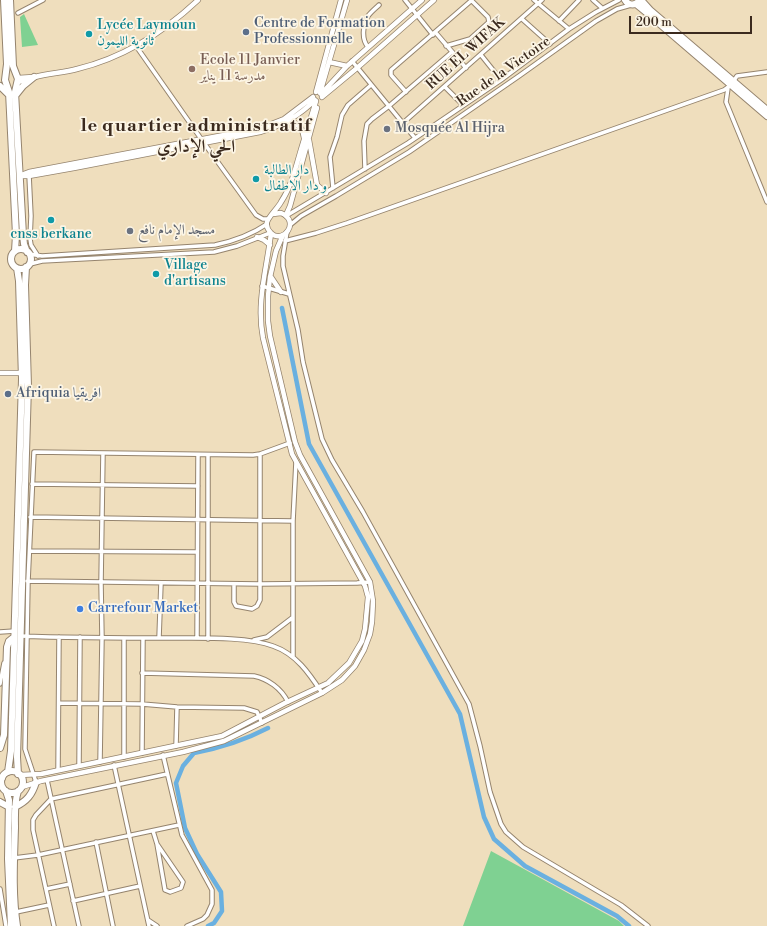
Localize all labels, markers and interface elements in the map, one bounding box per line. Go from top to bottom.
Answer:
scale bar [631,8,754,34]
street label: RUE EL WIFAK [423,14,509,94]
text: 200 m [636,15,672,30]
place label: Centre de Formation Professionnelle [254,16,385,48]
place label: Lycée Laymoun ثانوية الليمون [97,18,196,50]
marker: Centre de Formation Professionnelle [241,27,251,37]
marker: Lycée Laymoun ثانوية الليمون [84,29,94,39]
street label: Rue de la Victoire [454,33,554,111]
place label: Ecole 11 Janvier مدرسة 11 يناير [200,53,300,86]
marker: Ecole 11 Janvier مدرسة 11 يناير [187,64,197,74]
district label: le quartier administratif الحي الإداري [81,116,311,158]
place label: Mosquée Al Hijra [395,121,505,137]
marker: Mosquée Al Hijra [382,124,392,134]
place label: دار الطالبة و دار الاطفال [264,163,327,196]
marker: دار الطالبة و دار الاطفال [251,174,261,184]
marker: cnss berkane [46,215,56,225]
place label: مسجد الإمام نافع [138,223,215,239]
marker: مسجد الإمام نافع [125,226,135,236]
place label: cnss berkane [10,227,92,243]
place label: Village d'artisans [164,258,226,290]
marker: Village d'artisans [151,269,161,279]
place label: Afriquia افريقيا [16,386,101,402]
marker: Afriquia افريقيا [3,389,13,399]
place label: Carrefour Market [88,601,198,617]
marker: Carrefour Market [75,604,85,614]

